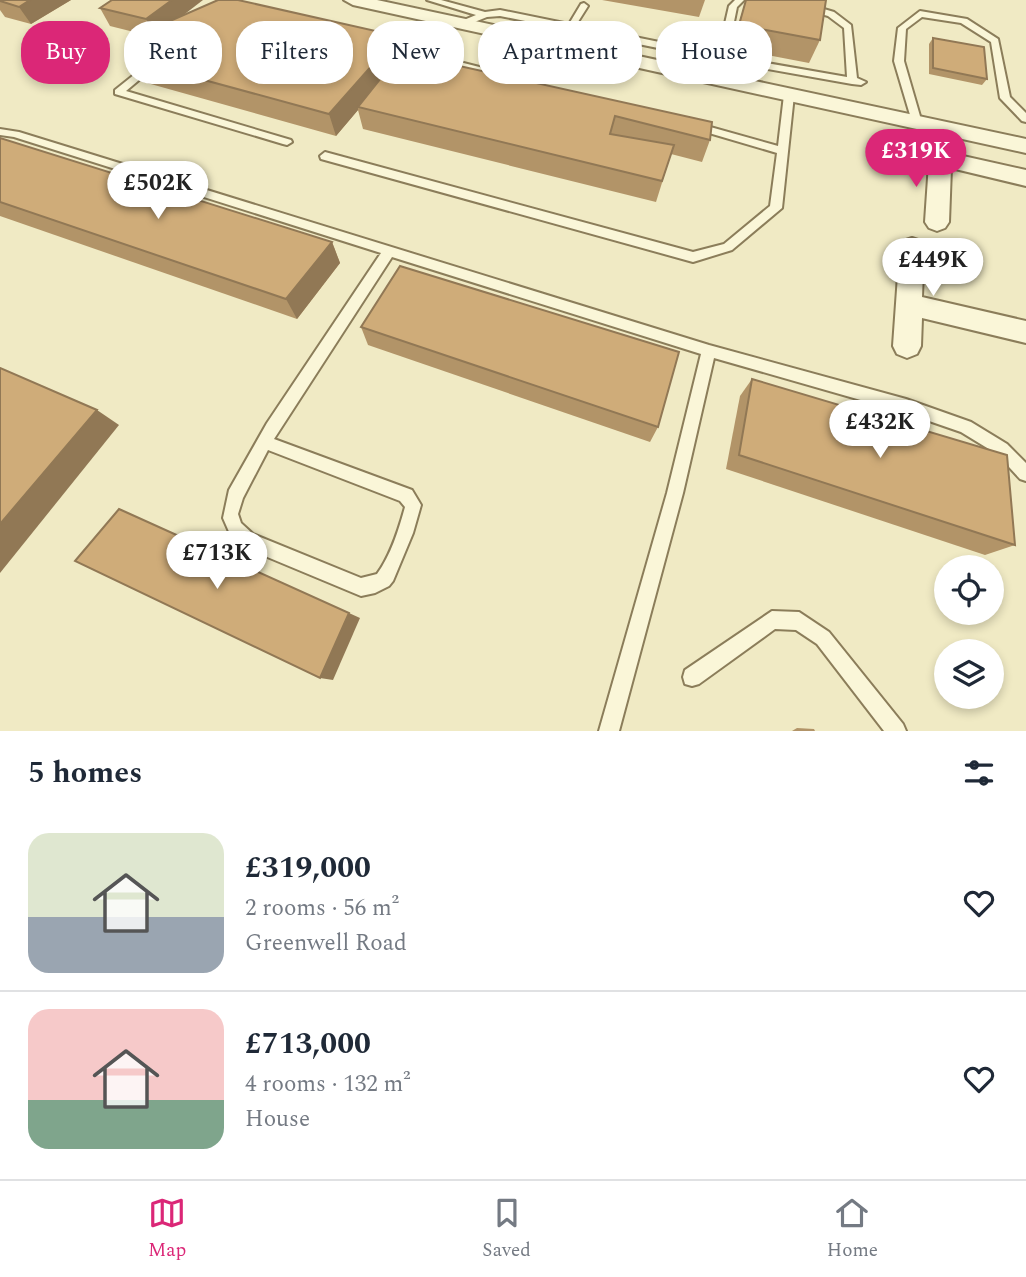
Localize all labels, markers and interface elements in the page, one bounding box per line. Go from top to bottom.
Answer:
chip: Buy [21,21,110,84]
chip: Rent [124,21,222,84]
chip: Filters [236,21,353,84]
chip: New [367,21,464,84]
chip: Apartment [478,21,642,84]
chip: House [656,21,772,84]
pin: £319K [867,130,965,189]
text: £319K [881,134,951,169]
pin: £502K [109,162,207,221]
text: £502K [123,166,193,201]
pin: £449K [884,238,982,298]
text: £449K [898,243,968,278]
pin: £432K [831,400,929,460]
text: £432K [845,405,915,440]
pin: £713K [168,532,266,591]
text: £713K [182,536,252,571]
map controls [934,555,1004,709]
button: locate [934,555,1004,625]
button: layers [934,639,1004,709]
text: 5 homes [28,750,142,796]
icon: filters [960,754,998,792]
text: £319,000 [245,845,371,891]
icon: home [84,861,168,945]
icon: heart [960,884,998,922]
text: 2 rooms · 56 m² [245,891,399,926]
text: Greenwell Road [245,926,407,961]
text: £713,000 [245,1021,371,1067]
icon: home [84,1037,168,1121]
icon: heart [960,1060,998,1098]
text: 4 rooms · 132 m² [245,1067,411,1102]
text: House [245,1102,310,1137]
tab: Map [148,1194,186,1265]
tab: Saved [482,1194,531,1265]
tab: Home [827,1194,878,1265]

